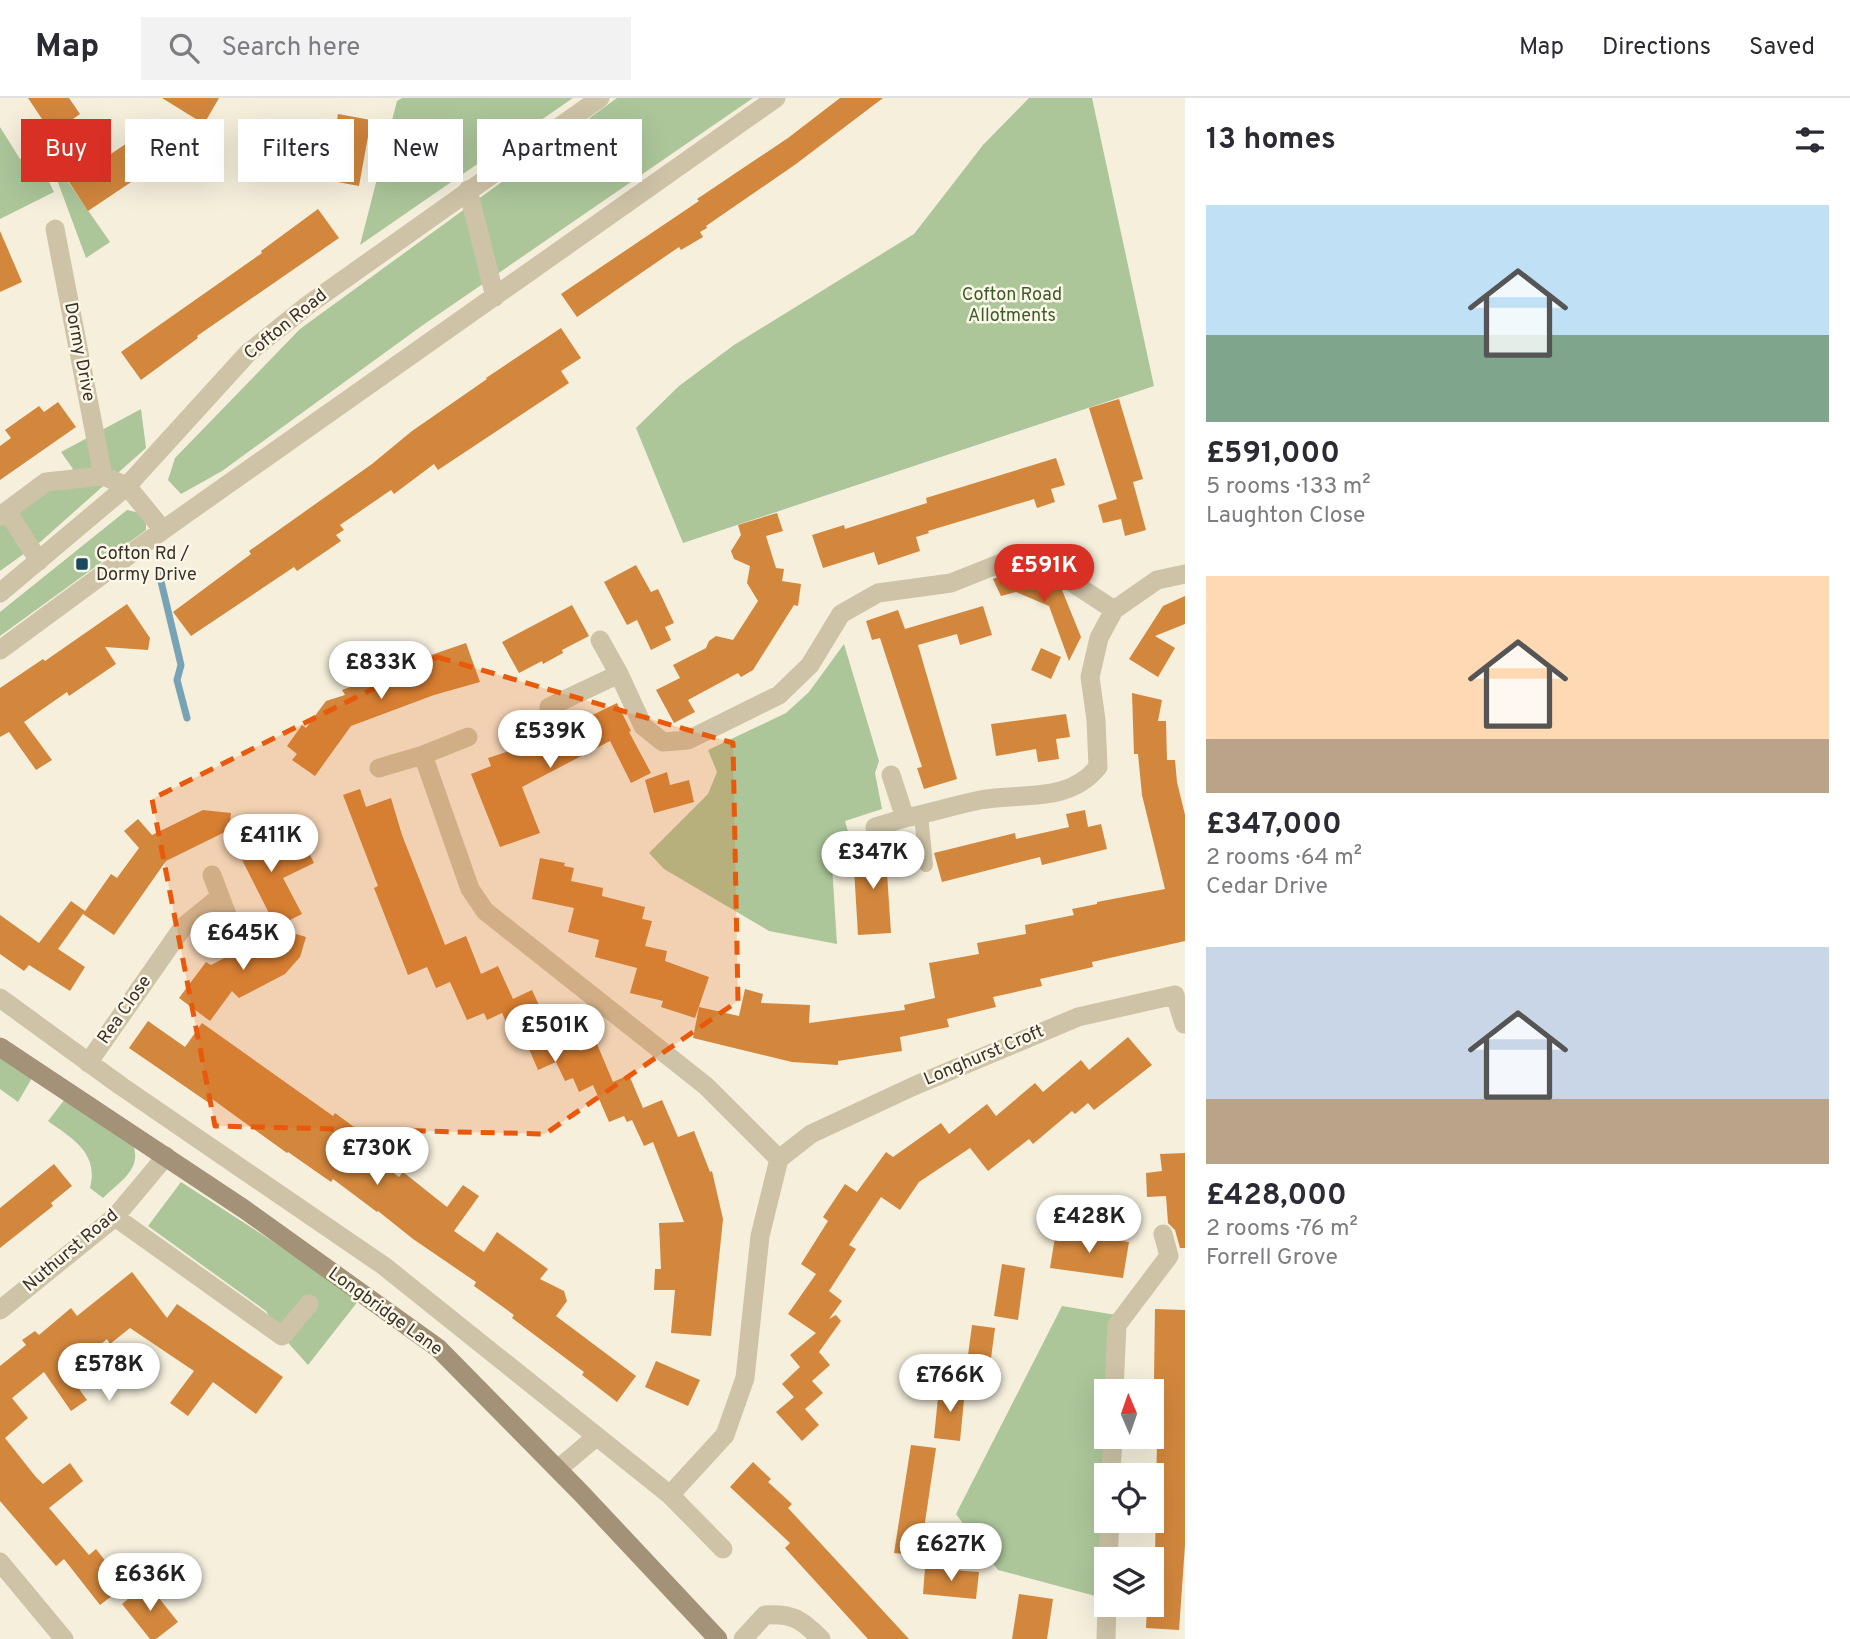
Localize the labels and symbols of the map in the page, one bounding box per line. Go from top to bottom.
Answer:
street label: Cofton Road [240,284,332,366]
park label: Cofton Road Allotments [962,284,1062,328]
street label: Dormy Drive [58,300,100,404]
place label: Cofton Rd / Dormy Drive [96,543,197,587]
pin: £591K [995,545,1093,604]
marker: Cofton Rd / Dormy Drive [74,556,90,572]
pin: £833K [332,642,430,701]
pin: £539K [501,710,599,770]
pin: £411K [222,814,320,874]
pin: £347K [824,832,922,891]
pin: £645K [194,912,292,972]
street label: Rea Close [93,971,157,1049]
pin: £501K [506,1004,604,1064]
street label: Longhurst Croft [921,1020,1047,1092]
pin: £730K [328,1128,426,1187]
pin: £428K [1040,1196,1138,1255]
street label: Nuthurst Road [19,1204,123,1298]
street label: Longbridge Lane [323,1263,447,1361]
pin: £578K [60,1344,158,1403]
pin: £766K [901,1354,999,1414]
north arrow [1094,1379,1164,1449]
pin: £627K [902,1524,1000,1583]
pin: £636K [101,1554,199,1613]

